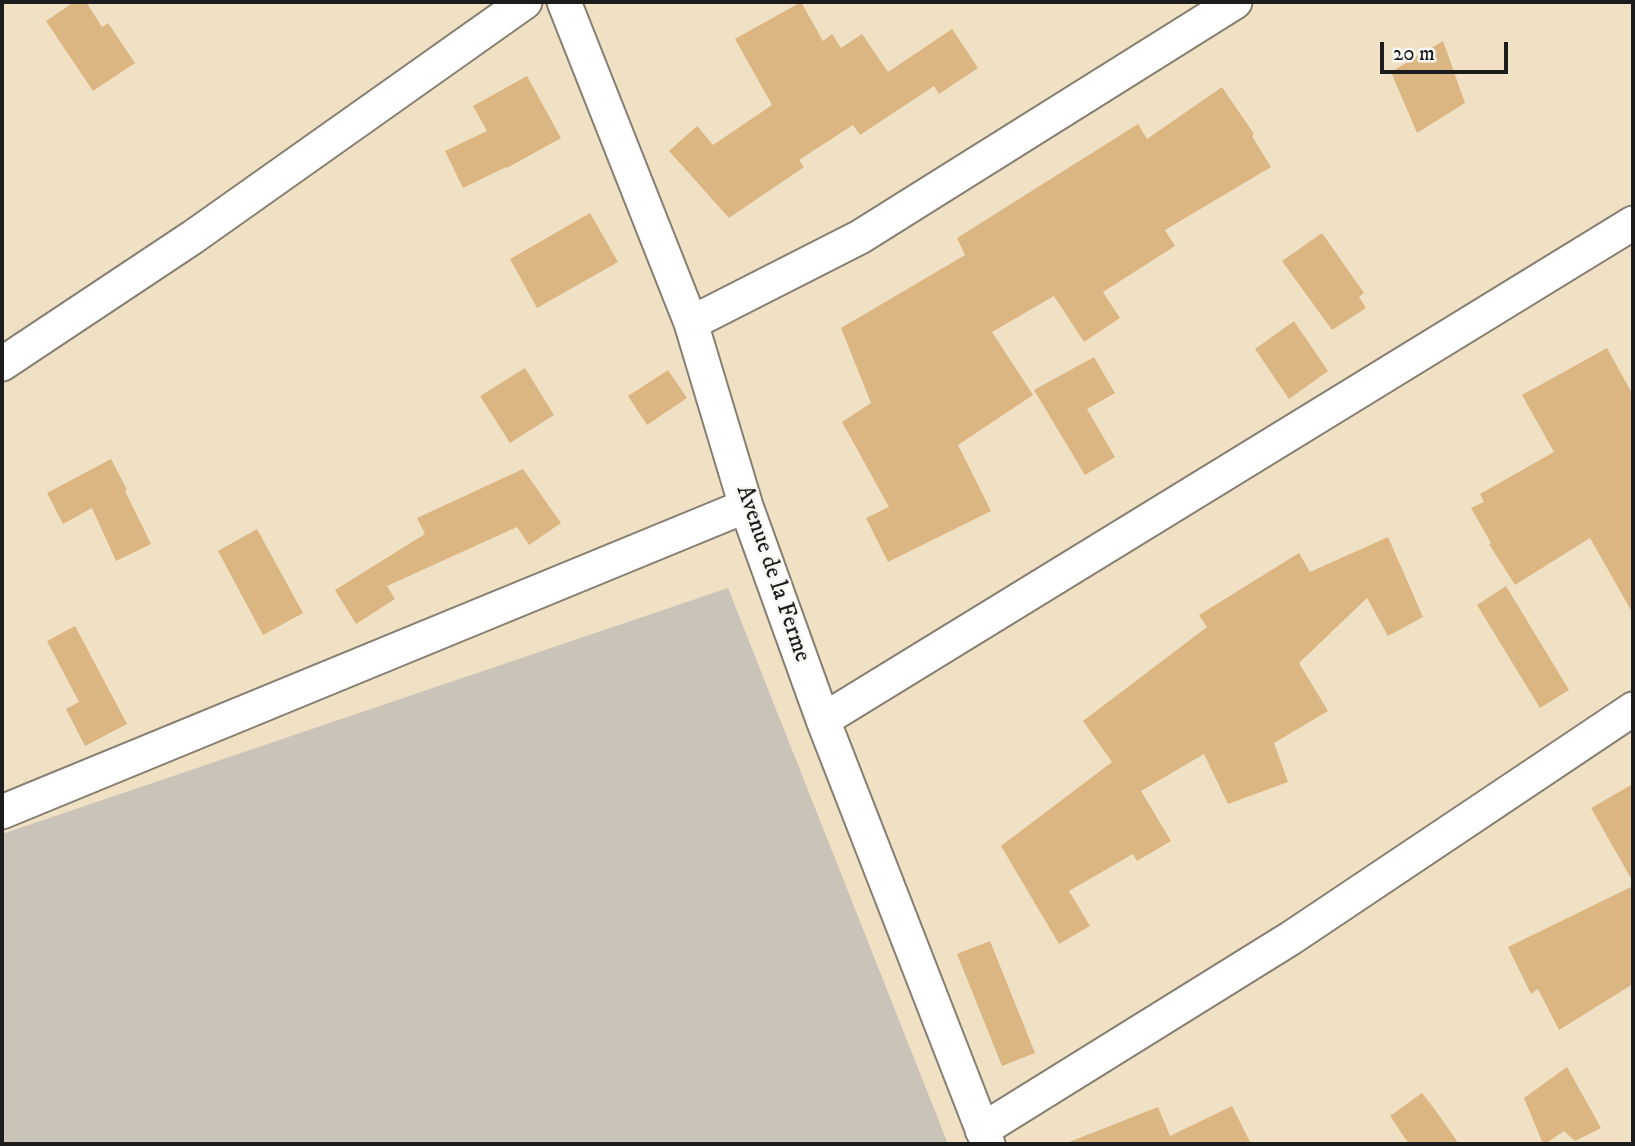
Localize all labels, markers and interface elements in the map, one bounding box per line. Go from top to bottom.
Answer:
scale bar [1383,28,1511,72]
text: 20 m [1393,41,1435,67]
street label: Avenue de la Ferme [728,482,816,666]

